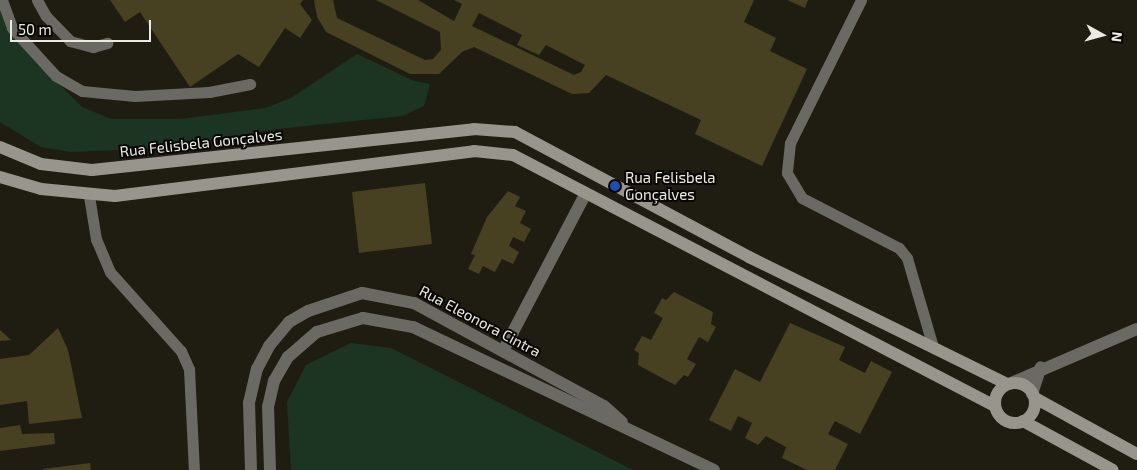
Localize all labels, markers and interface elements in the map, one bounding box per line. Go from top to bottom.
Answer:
scale bar [12,10,154,42]
north arrow [1077,10,1127,60]
text: 50 m [18,20,52,38]
text: N [1108,31,1126,43]
street label: Rua Felisbela Gonçalves [119,125,283,161]
place label: Rua Felisbela Gonçalves [625,168,715,203]
marker: Rua Felisbela Gonçalves [609,180,621,192]
street label: Rua Eleonora Cintra [416,281,544,361]

